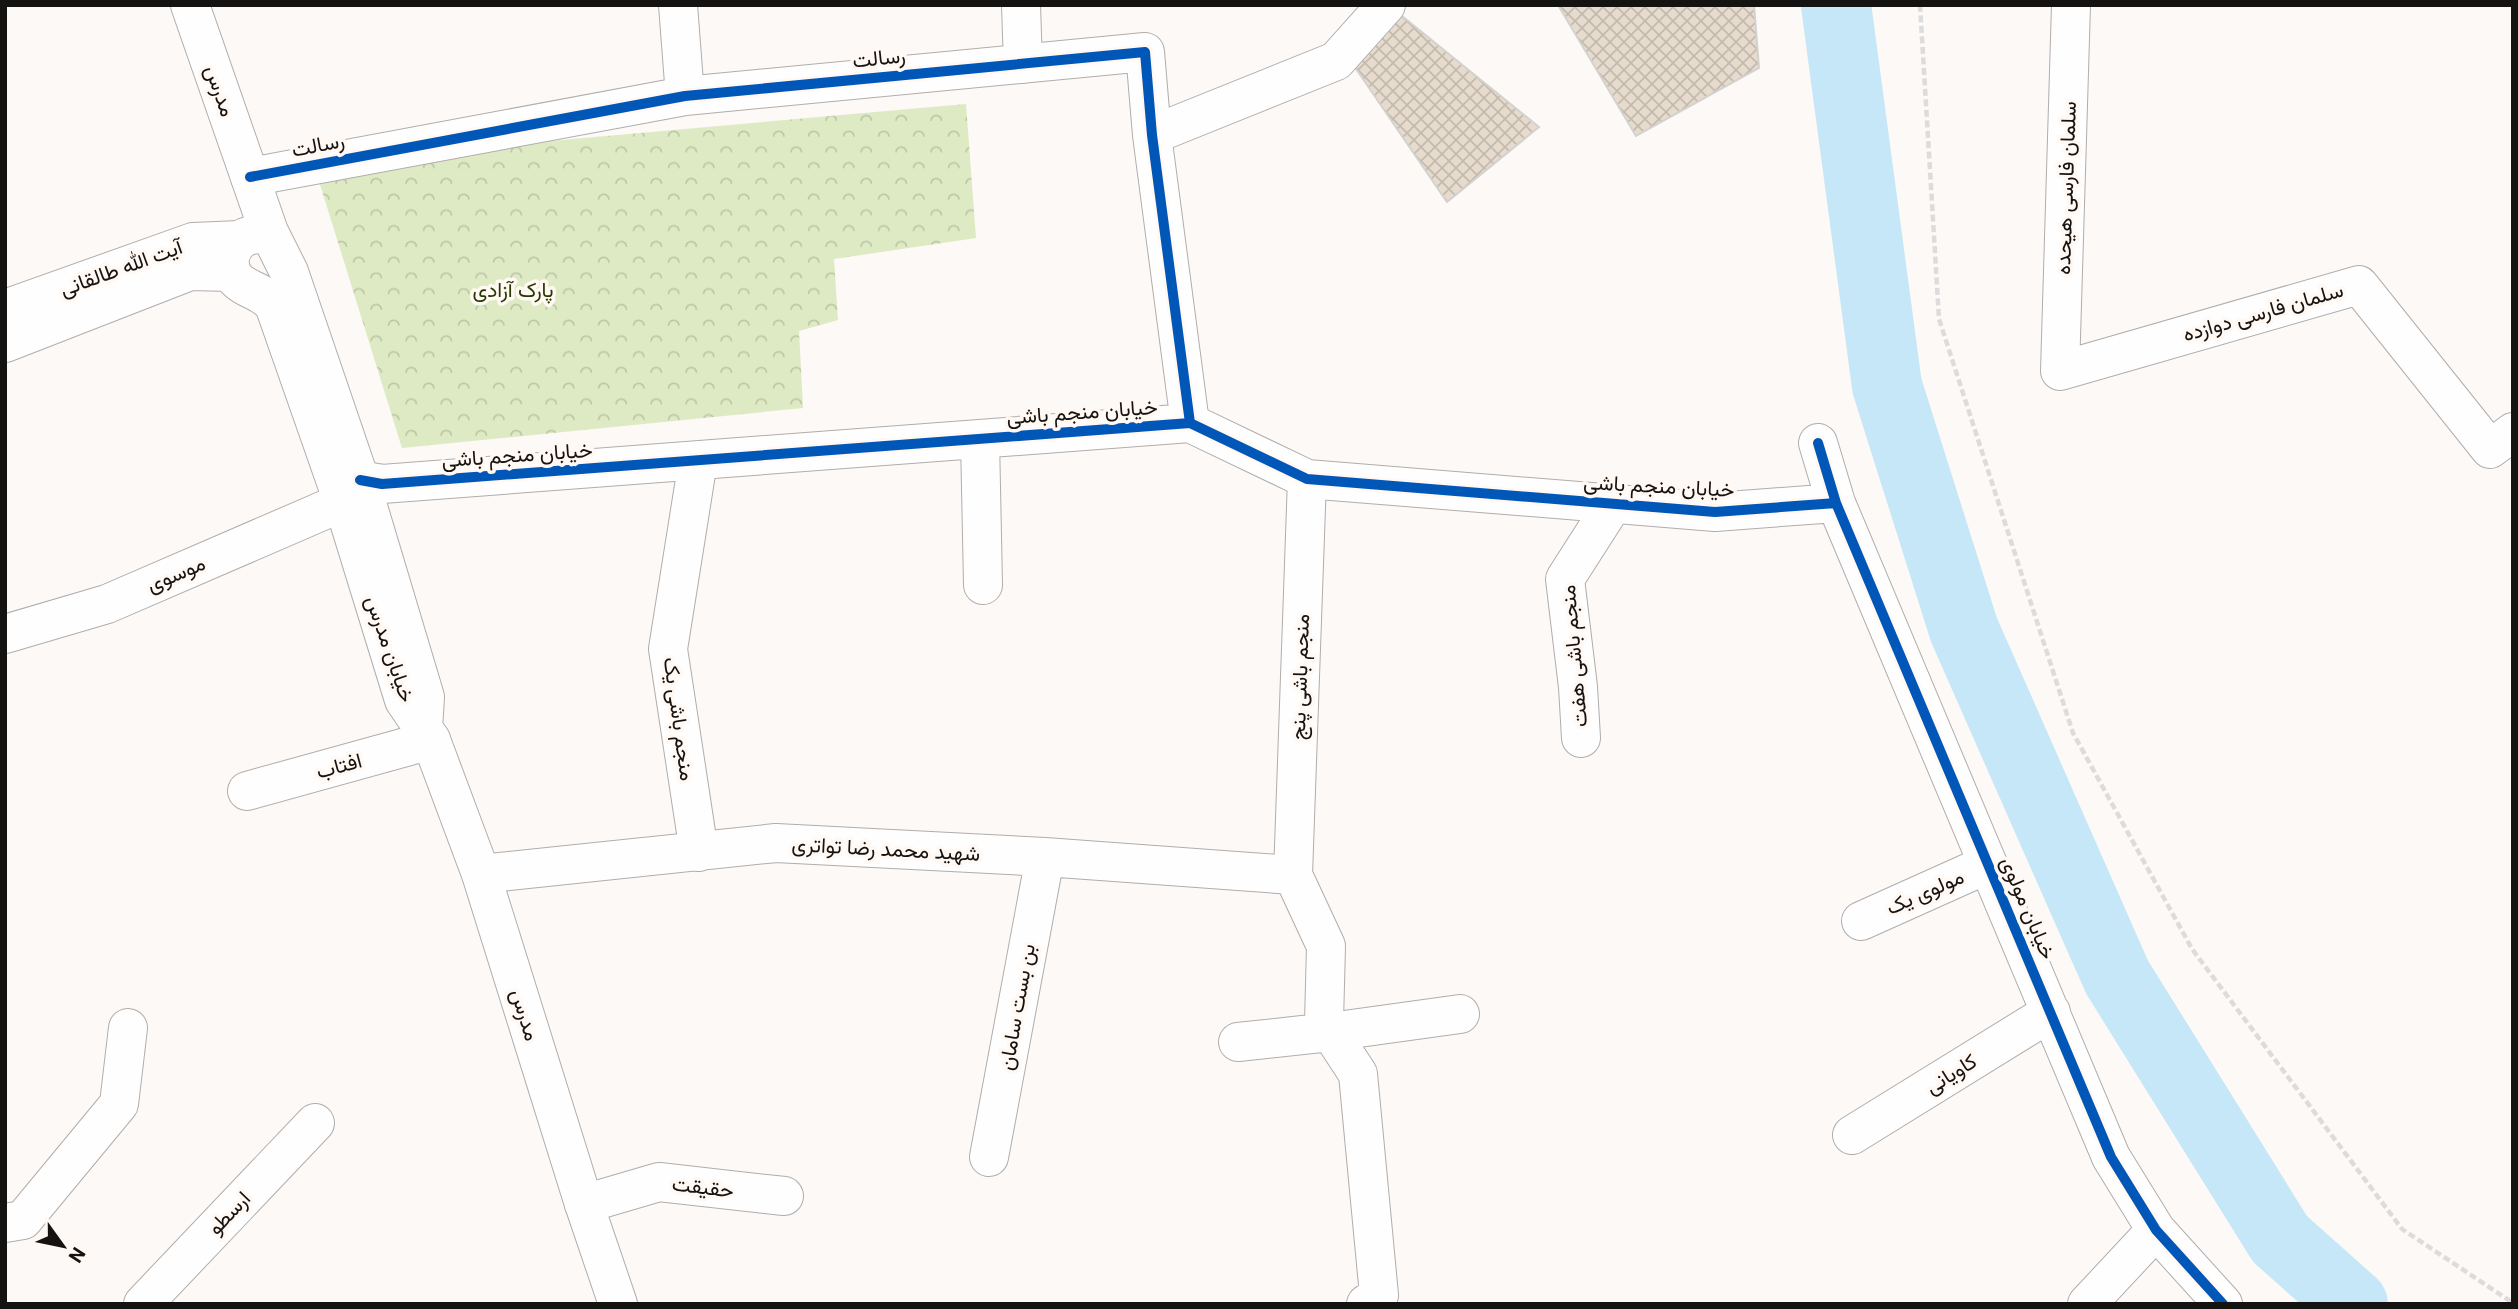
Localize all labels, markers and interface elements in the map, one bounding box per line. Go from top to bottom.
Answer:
street label: رسالت [851,43,907,74]
street label: مدرس [199,62,240,120]
street label: سلمان فارسی هیحده [2051,101,2082,275]
street label: رسالت [290,128,347,163]
street label: آیت الله طالقانی [56,233,188,301]
park label: پارک آزادی [472,278,554,304]
street label: سلمان فارسی دوازده [2180,278,2346,347]
street label: خیابان منجم باشی [1006,395,1158,431]
street label: خیابان منجم باشی [441,438,593,474]
street label: خیابان منجم باشی [1583,470,1735,504]
street label: موسوی [143,551,209,598]
street label: منجم باشی هفت [1556,584,1594,728]
street label: خیابان مدرس [360,593,419,706]
street label: منجم باشی پنج [1286,613,1316,741]
street label: منجم باشی یک [656,656,700,783]
street label: افتاب [313,748,365,784]
street label: شهید محمد رضا تواتری [791,832,981,867]
street label: خیابان مولوی [1995,853,2060,963]
street label: مولوی یک [1883,864,1968,921]
street label: بن بست سامان [994,942,1040,1072]
street label: مدرس [505,986,544,1044]
street label: کاویانی [1921,1049,1982,1100]
street label: حقیقت [671,1171,735,1203]
street label: ارسطو [203,1187,256,1240]
north arrow [28,1211,98,1281]
text: N [64,1243,90,1267]

